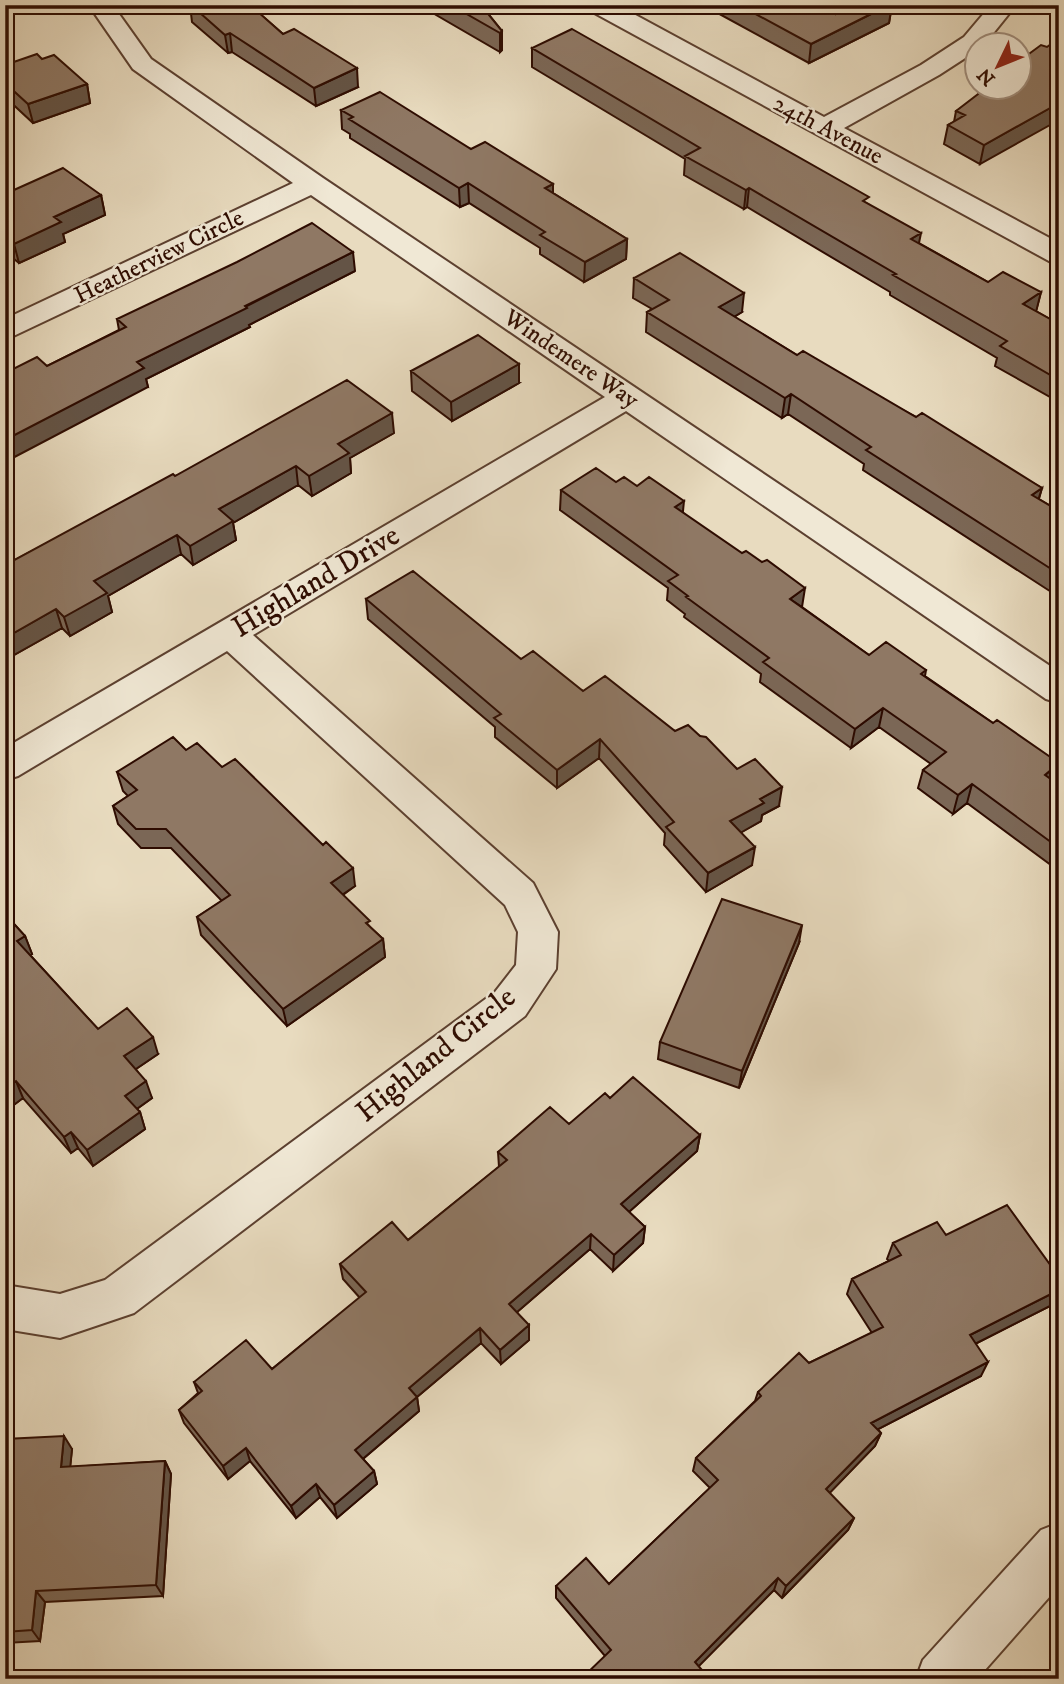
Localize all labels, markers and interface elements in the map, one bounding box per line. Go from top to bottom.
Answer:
north arrow [962,32,1032,102]
text: N [973,63,1000,90]
street label: 24th Avenue [768,89,888,171]
street label: Heatherview Circle [69,203,249,311]
street label: Windemere Way [497,302,645,416]
street label: Highland Drive [226,518,406,646]
street label: Highland Circle [349,979,523,1131]

